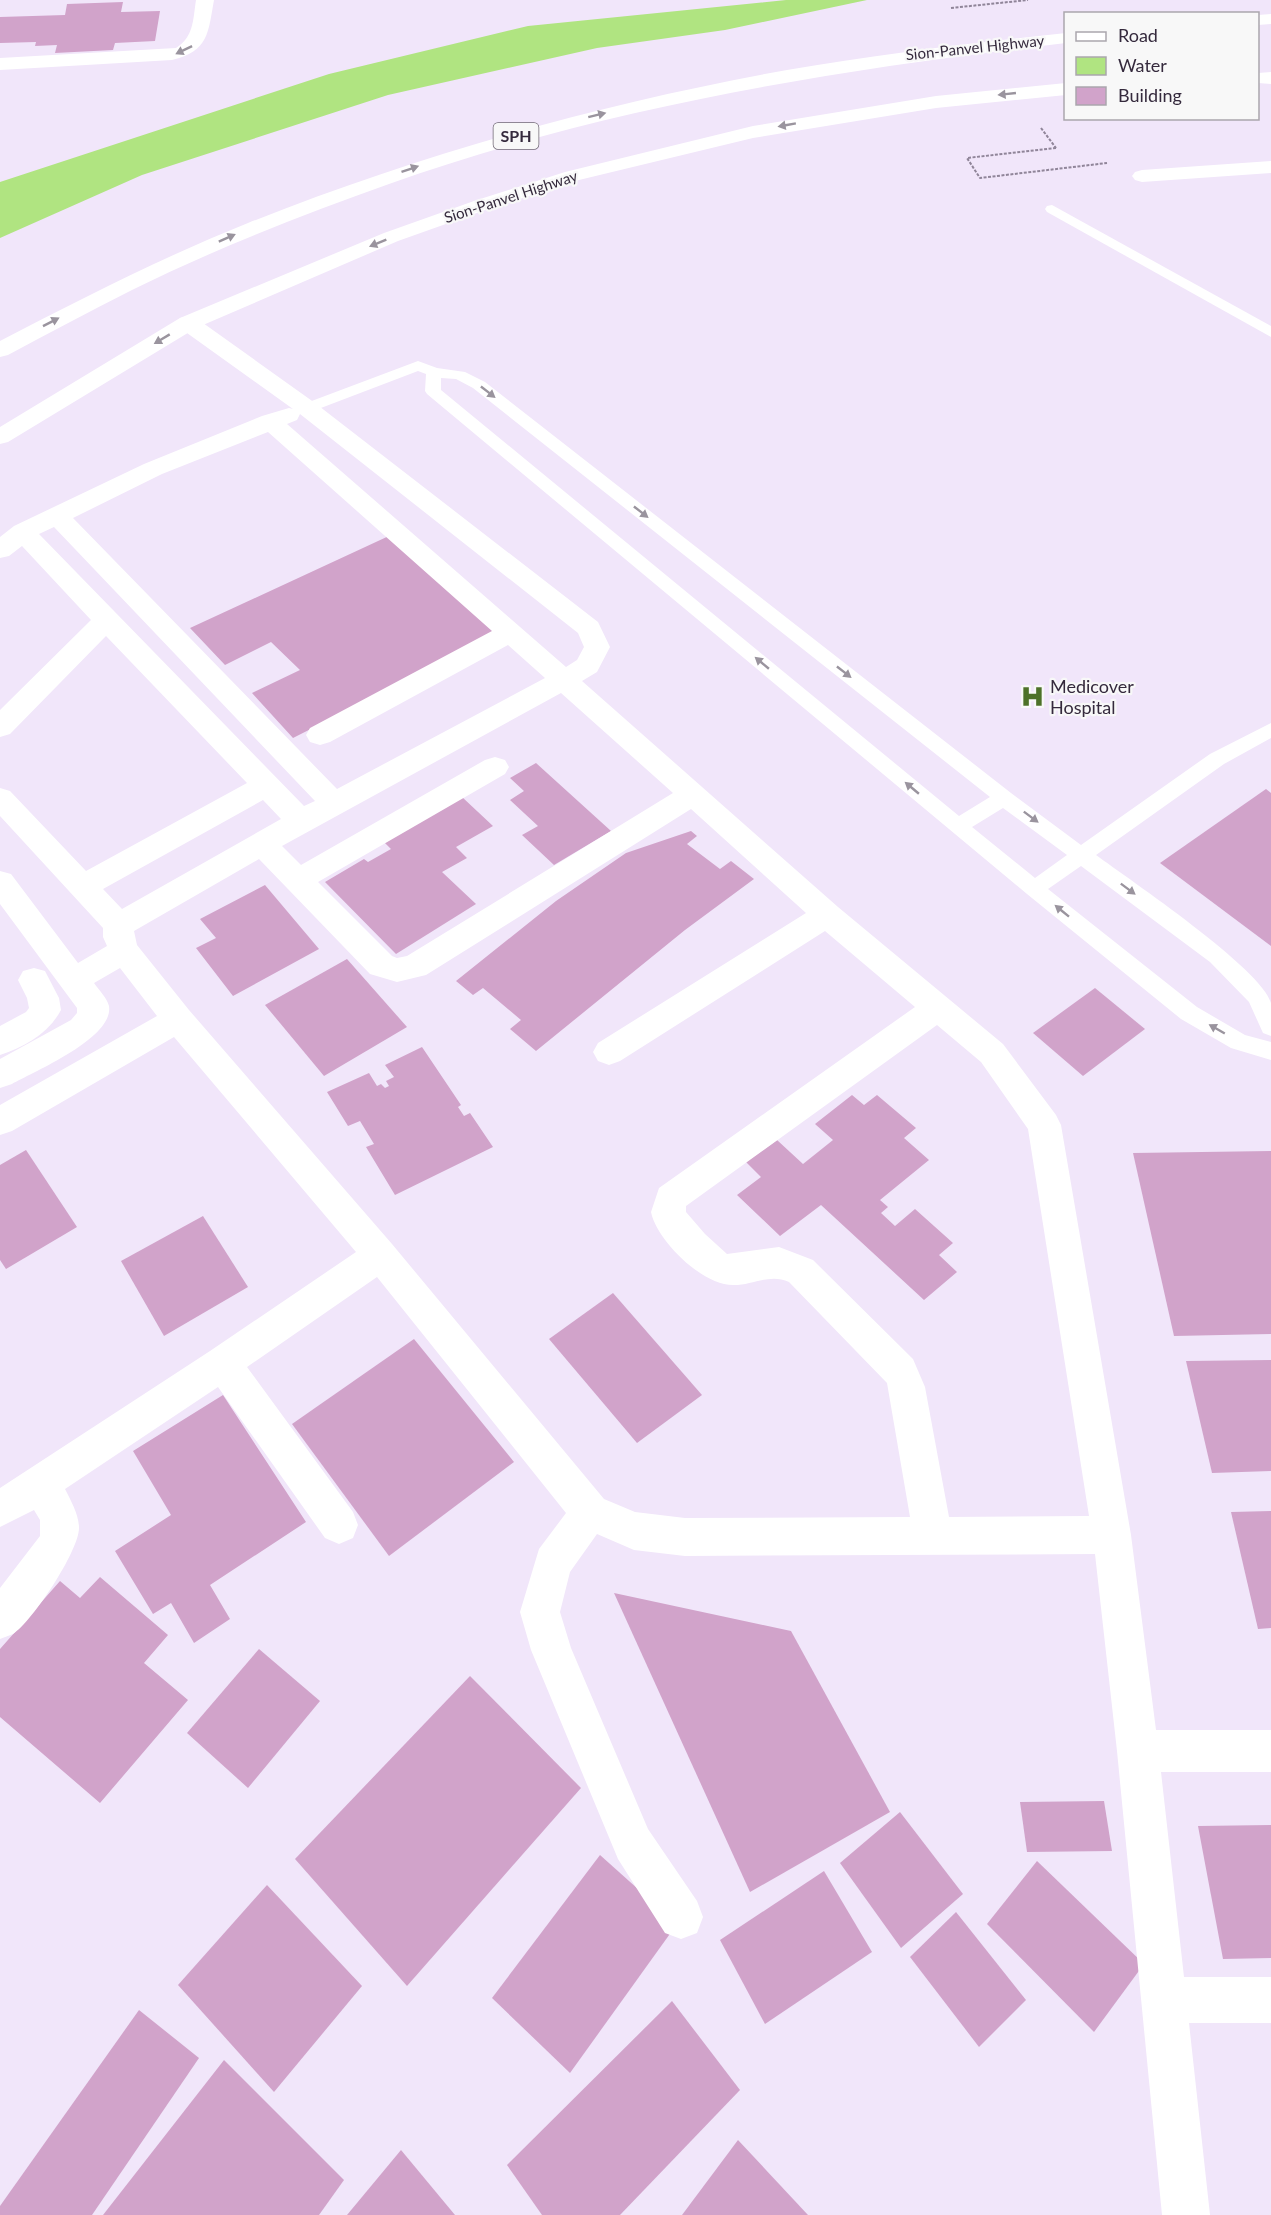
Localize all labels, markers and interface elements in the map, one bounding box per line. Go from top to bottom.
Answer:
legend [1064,12,1259,120]
text: Road [1118,24,1158,46]
street label: Sion-Panvel Highway [905,31,1045,63]
one-way arrow [175,45,193,55]
text: Water [1118,54,1167,76]
text: Building [1118,84,1182,106]
one-way arrow [998,89,1017,99]
one-way arrow [588,110,606,120]
one-way arrow [777,121,796,130]
road number: SPH [494,123,538,149]
one-way arrow [401,164,419,174]
street label: Sion-Panvel Highway [442,166,580,226]
one-way arrow [219,234,236,243]
one-way arrow [369,239,387,248]
one-way arrow [43,317,60,327]
one-way arrow [154,334,170,345]
one-way arrow [480,385,495,397]
one-way arrow [633,506,649,519]
one-way arrow [755,657,770,670]
one-way arrow [836,665,852,678]
place label: Medicover Hospital [1050,675,1134,718]
hospital icon: Medicover Hospital [1019,684,1045,710]
one-way arrow [904,781,920,794]
one-way arrow [1022,811,1038,823]
one-way arrow [1119,883,1135,895]
one-way arrow [1055,906,1070,918]
one-way arrow [1209,1024,1225,1035]

